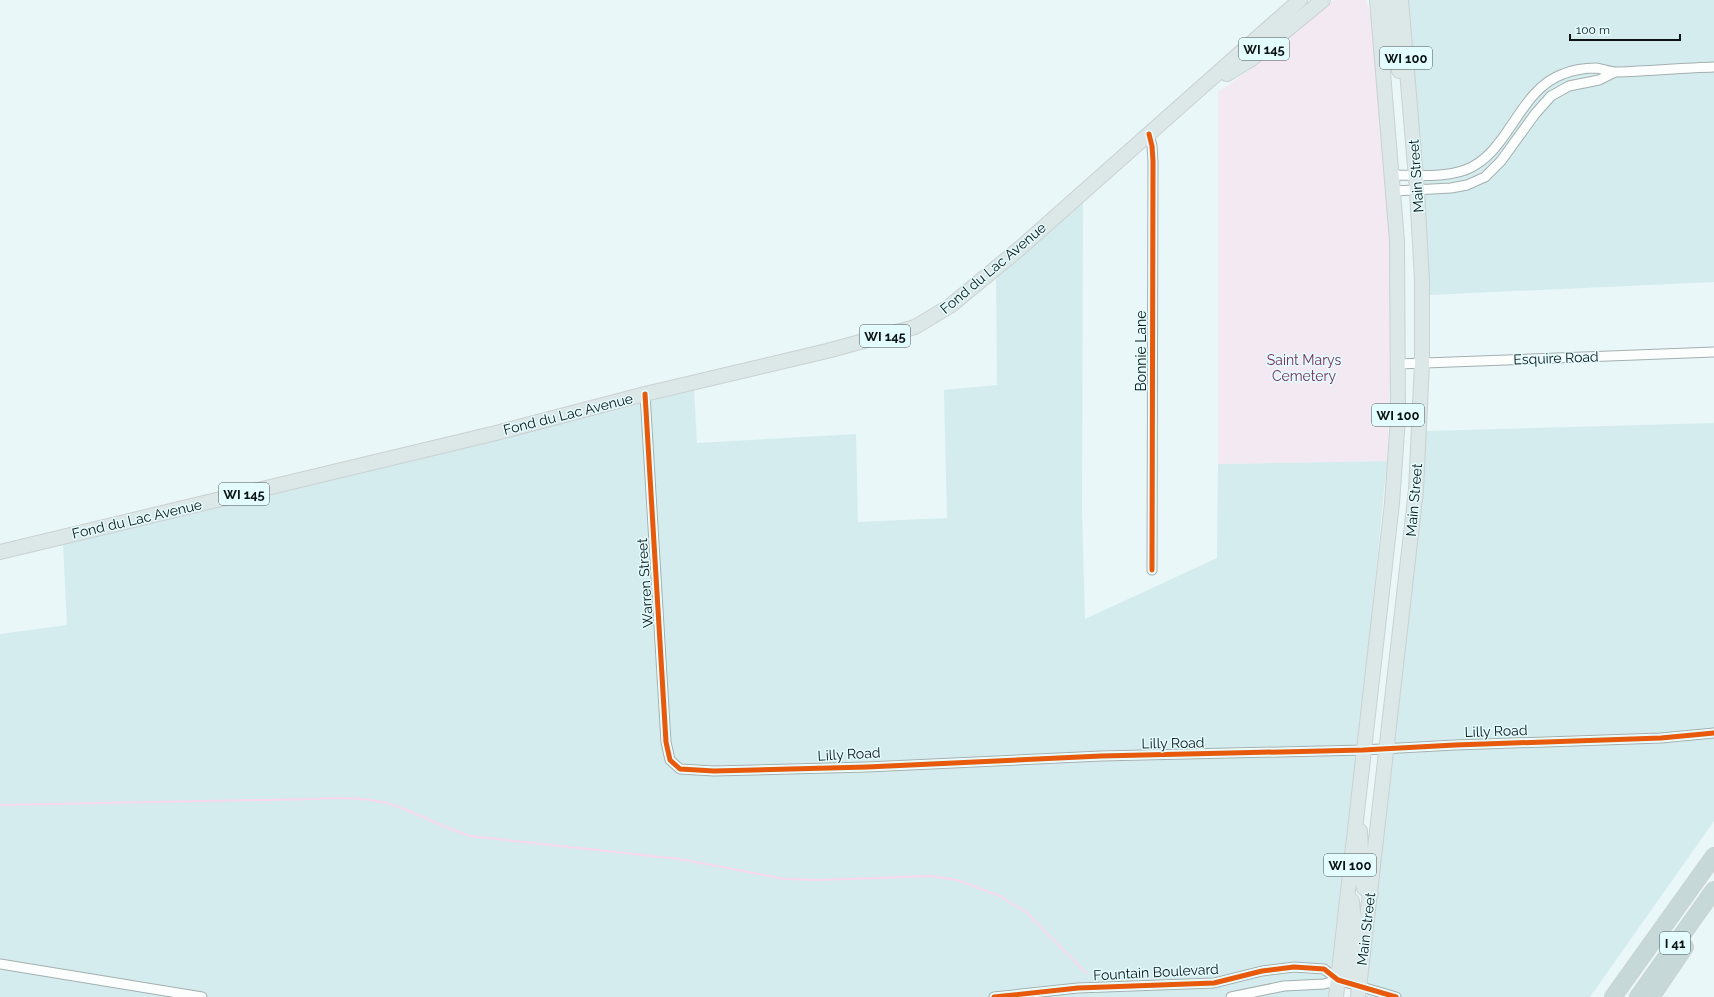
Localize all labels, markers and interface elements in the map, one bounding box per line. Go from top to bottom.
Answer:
scale bar [1570,16,1680,42]
text: 100 m [1576,23,1610,37]
road number: WI 145 [1239,38,1289,60]
road number: WI 100 [1380,47,1432,69]
street label: Main Street [1405,139,1427,213]
street label: Fond du Lac Avenue [937,219,1049,317]
street label: Bonnie Lane [1133,311,1149,392]
road number: WI 145 [860,325,910,347]
street label: Esquire Road [1513,349,1599,367]
park label: Saint Marys Cemetery [1267,352,1341,384]
street label: Fond du Lac Avenue [502,390,634,438]
road number: WI 100 [1372,404,1424,426]
street label: Main Street [1403,462,1425,537]
road number: WI 145 [219,483,269,505]
street label: Fond du Lac Avenue [70,496,204,542]
street label: Warren Street [634,537,656,628]
street label: Lilly Road [1464,722,1528,740]
street label: Lilly Road [1141,734,1205,752]
street label: Lilly Road [817,744,881,764]
road number: WI 100 [1324,854,1376,876]
street label: Main Street [1354,891,1378,966]
road number: I 41 [1660,932,1690,954]
street label: Fountain Boulevard [1093,961,1219,983]

